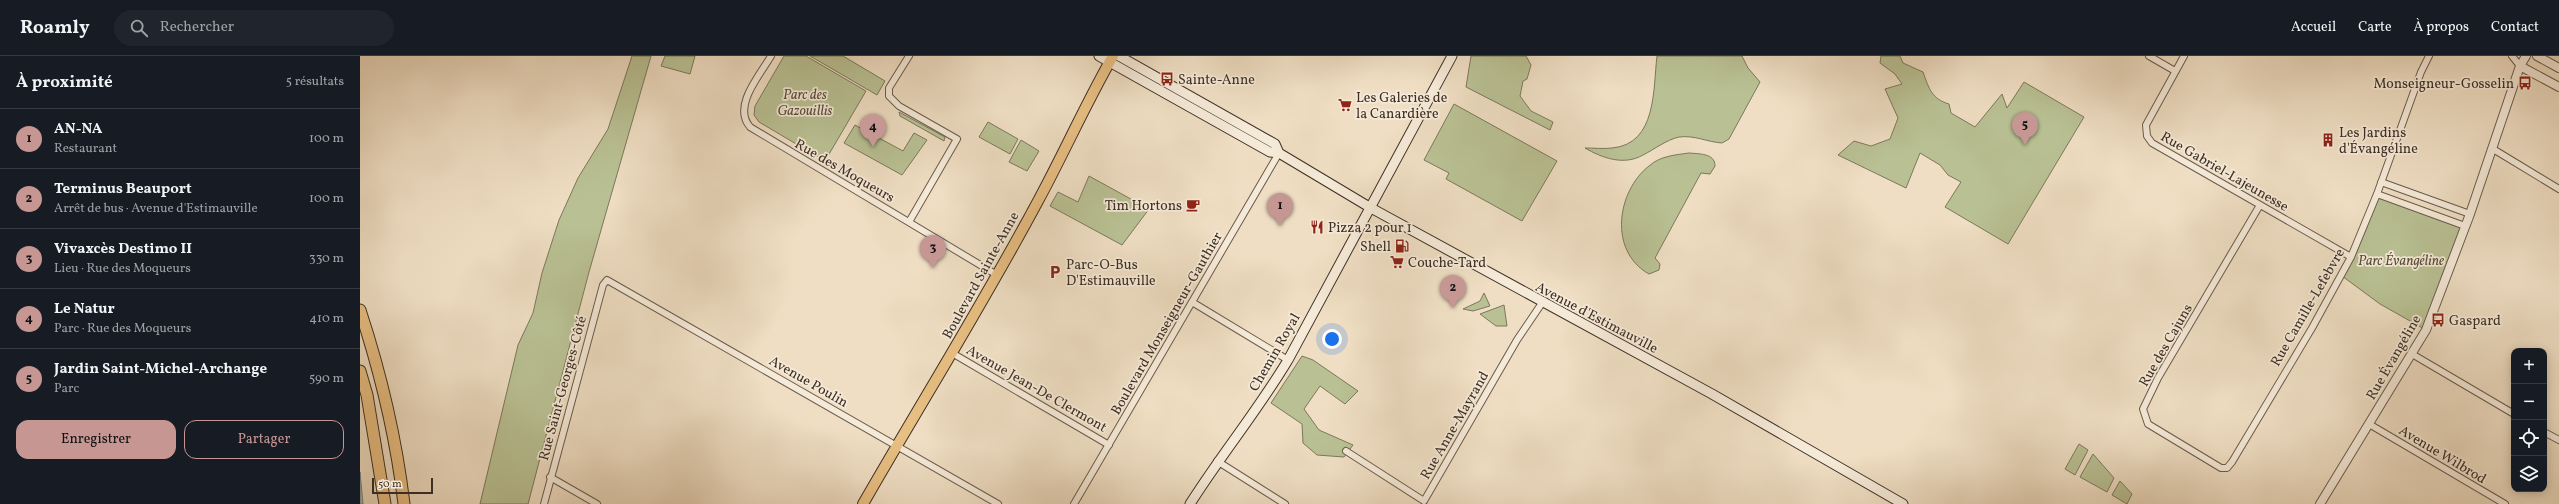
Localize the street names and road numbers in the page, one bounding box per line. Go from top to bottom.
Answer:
street label: Rue Gabriel-Lajeunesse [2157,128,2292,217]
street label: Rue des Moqueurs [791,135,898,208]
street label: Boulevard Sainte-Anne [938,208,1024,343]
street label: Boulevard Monseigneur-Gauthier [1107,229,1228,419]
street label: Rue Camille-Lefebvre [2267,245,2350,370]
street label: Avenue d'Estimauville [1532,278,1661,359]
street label: Rue des Cajuns [2135,301,2198,391]
street label: Chemin Royal [1245,310,1305,395]
street label: Rue Évangéline [2362,311,2427,404]
street label: Rue Saint-Georges-Côté [535,314,592,463]
street label: Avenue Jean-De Clermont [963,341,1110,437]
street label: Avenue Poulin [765,352,851,413]
street label: Rue Anne-Mayrand [1417,368,1494,483]
street label: Avenue Wilbrod [2395,422,2490,489]

